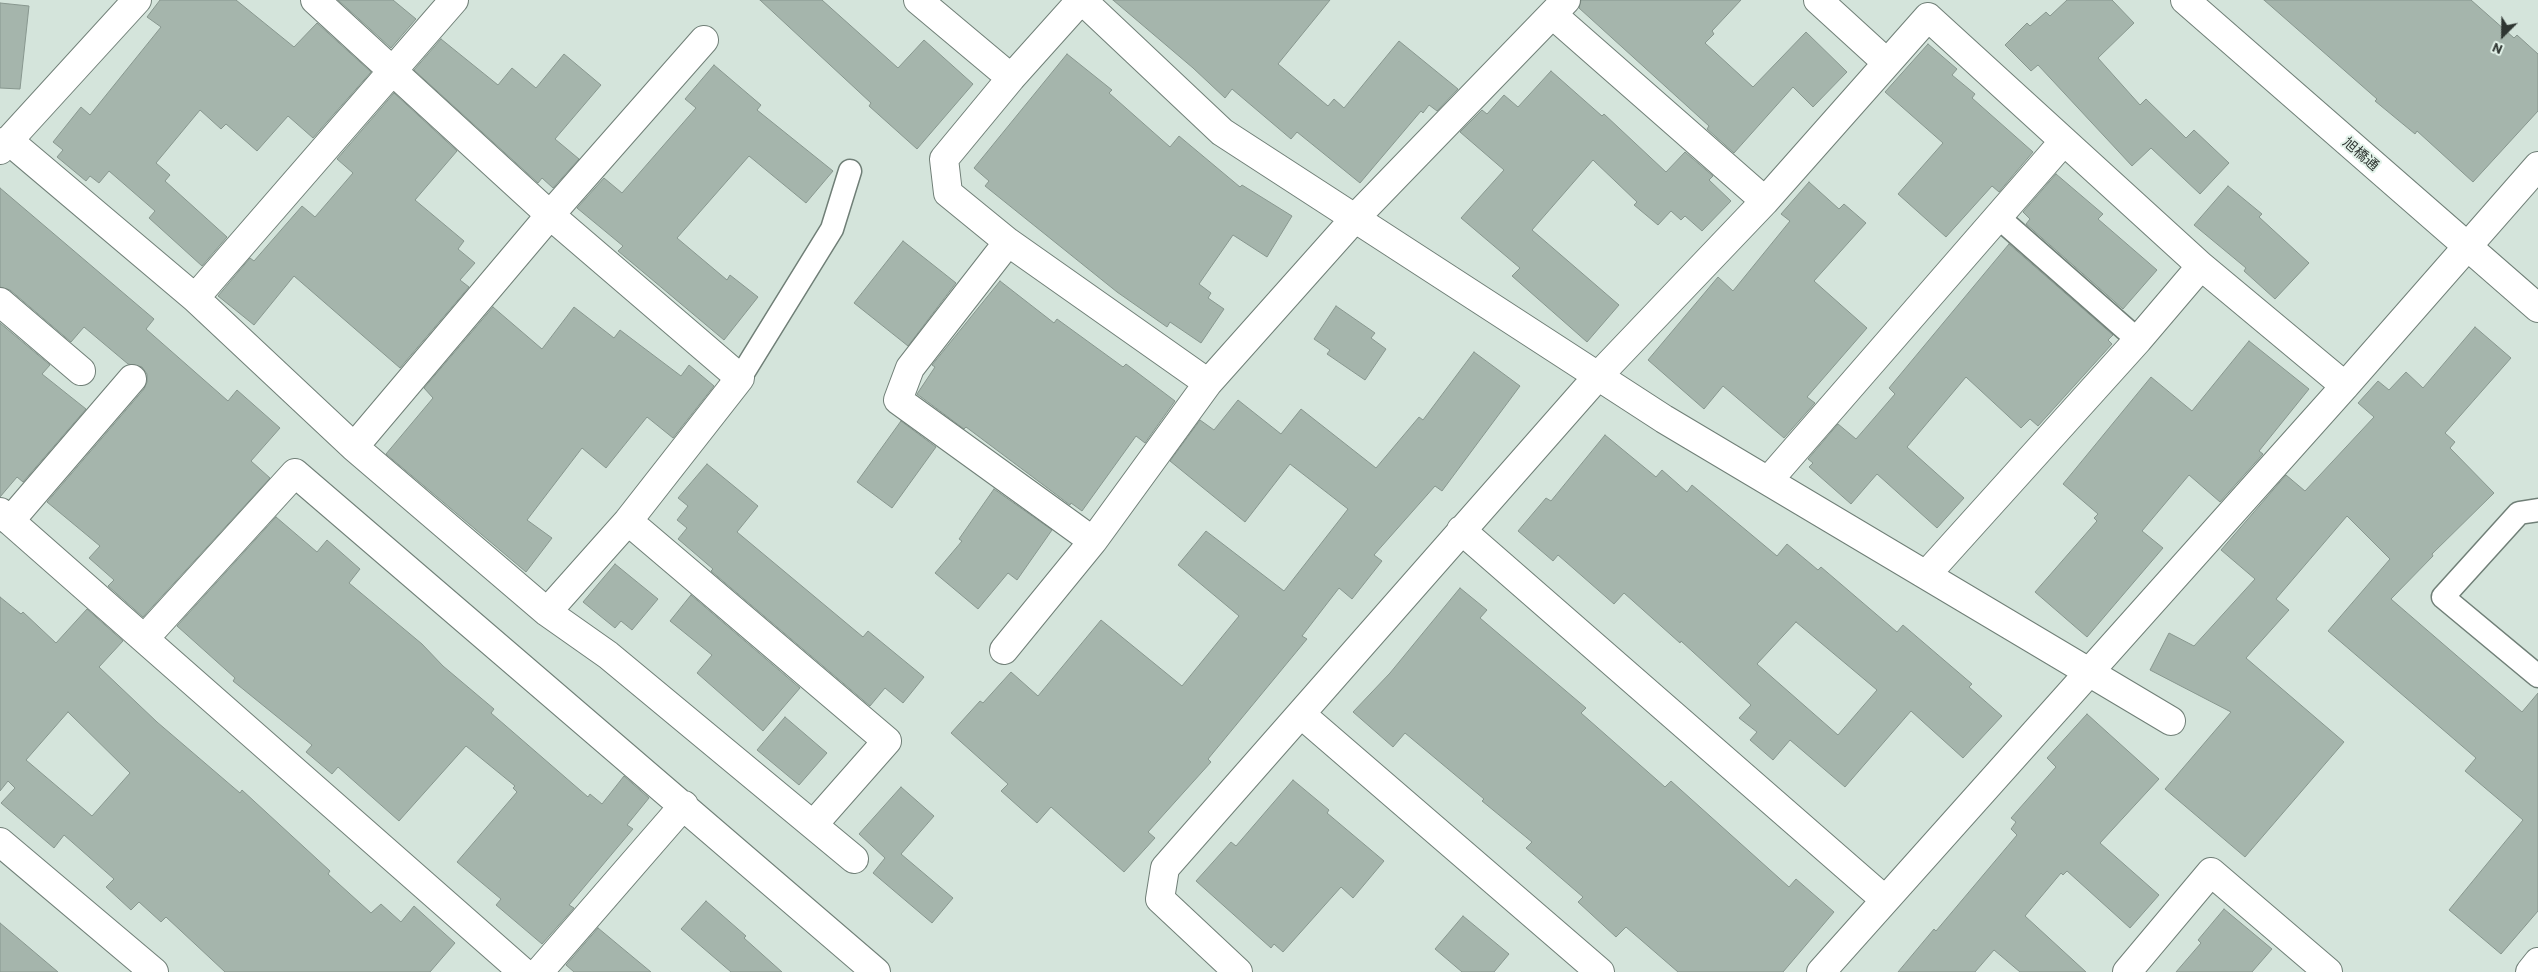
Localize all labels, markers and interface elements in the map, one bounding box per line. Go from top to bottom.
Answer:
north arrow [2478,10,2528,60]
text: N [2489,40,2505,59]
street label: 旭橋通 [2340,134,2382,174]

